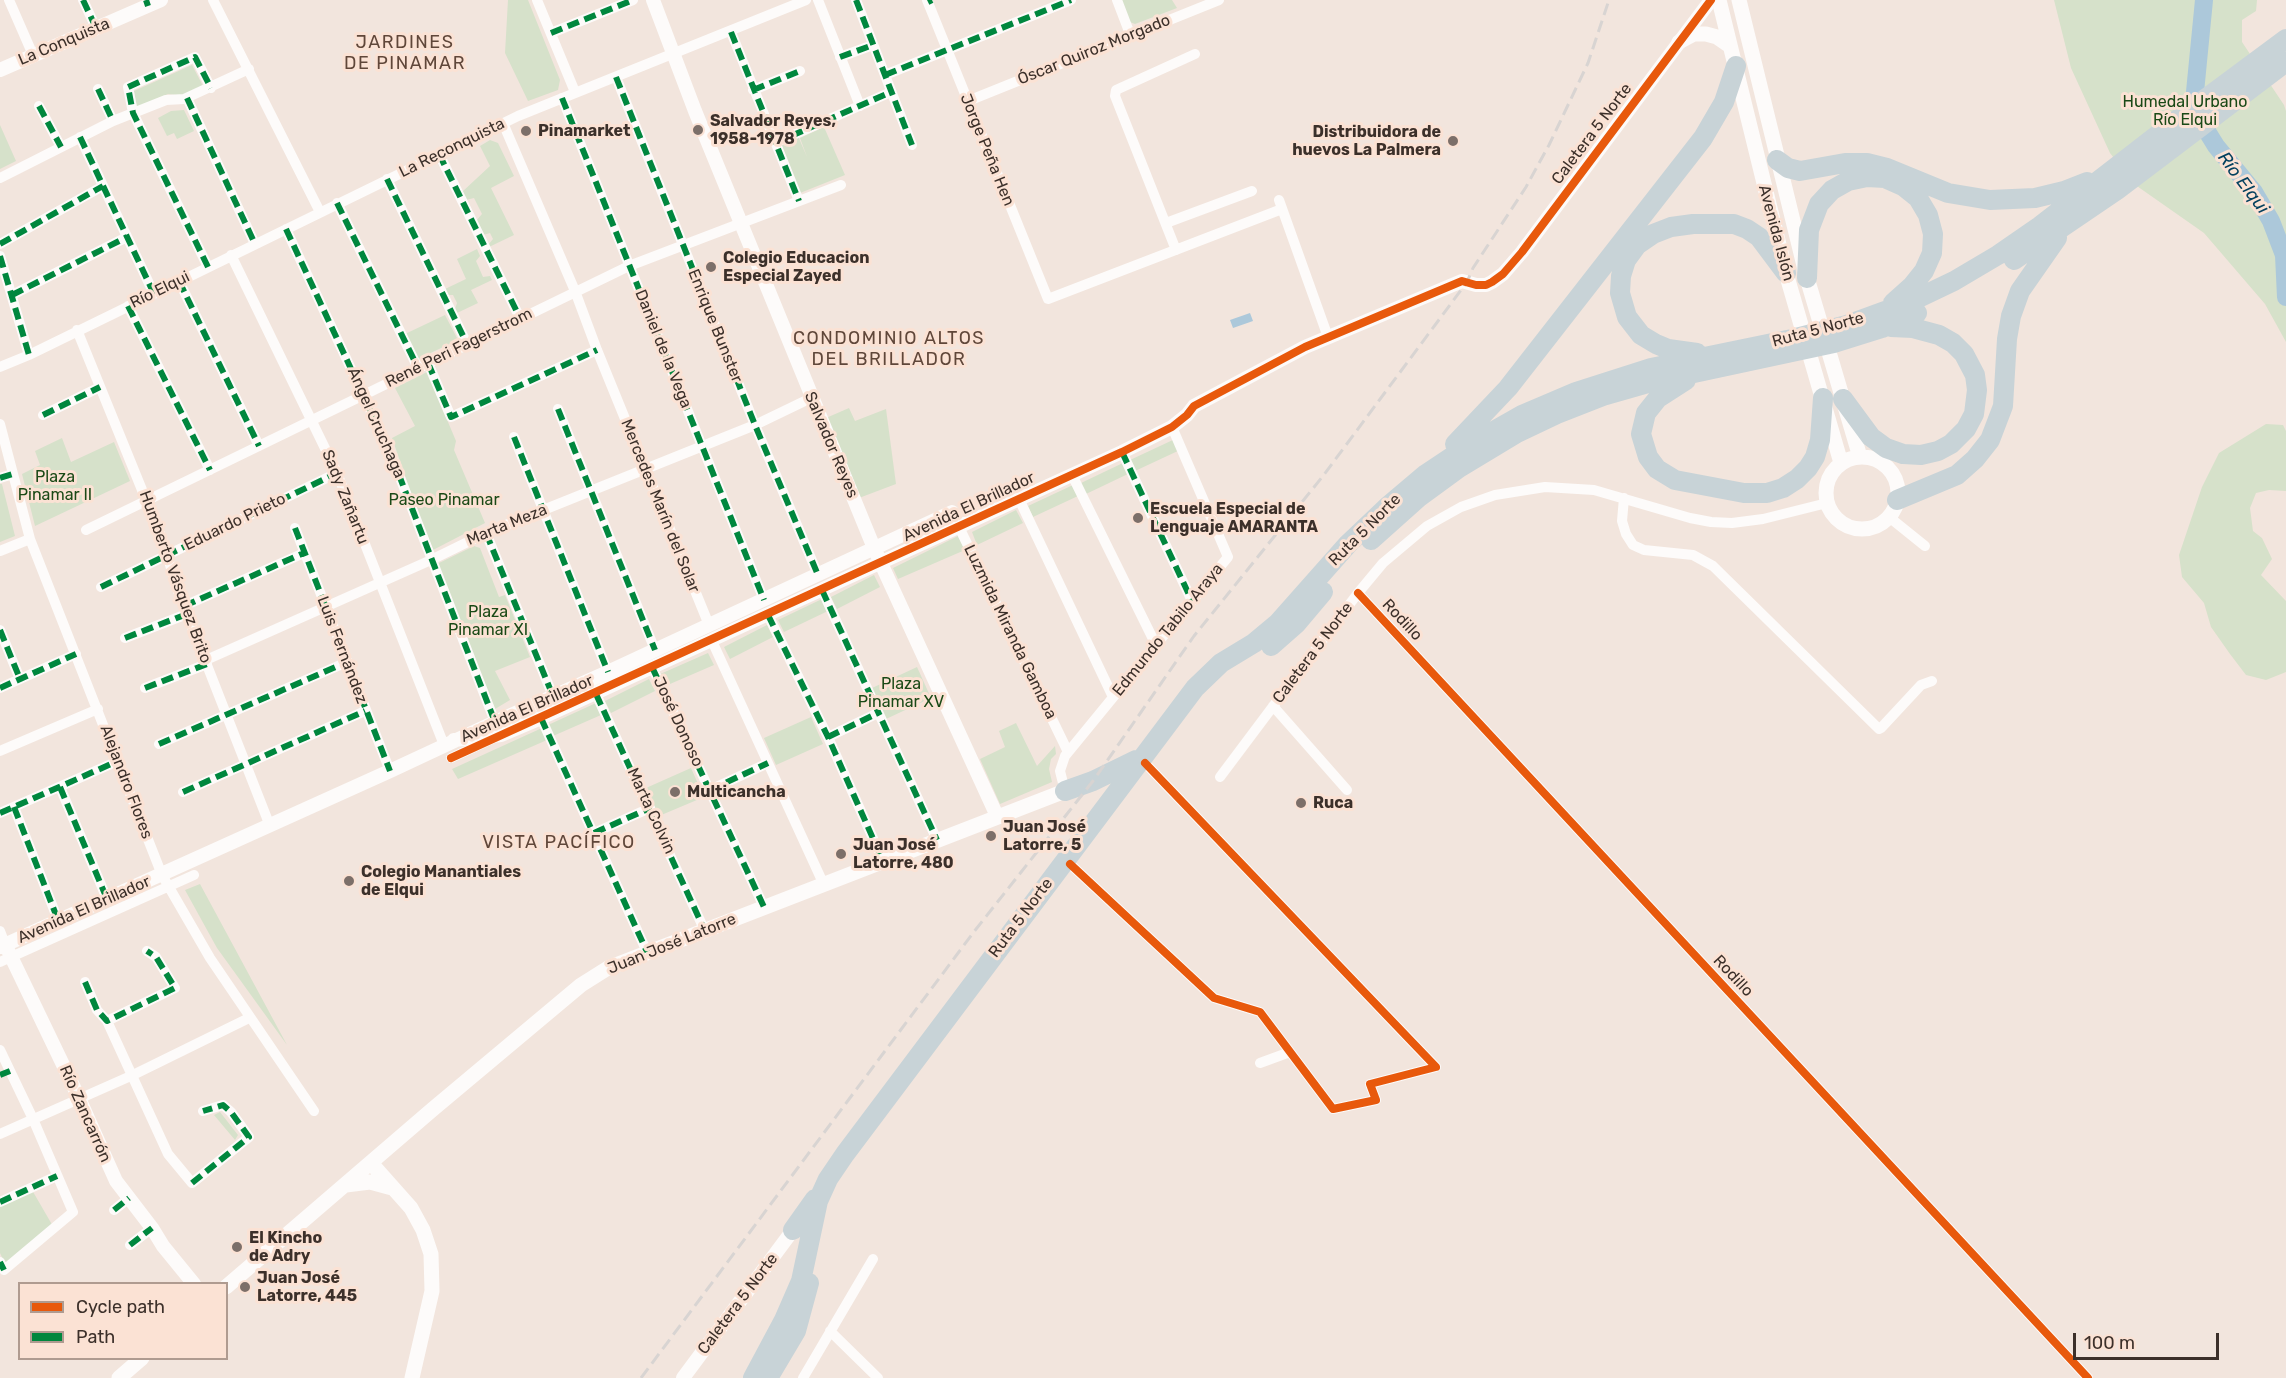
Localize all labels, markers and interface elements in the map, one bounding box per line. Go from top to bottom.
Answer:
street label: Óscar Quiroz Morgado [1015,11,1173,89]
street label: La Conquista [15,14,113,70]
district label: JARDINES DE PINAMAR [344,32,466,74]
street label: Caletera 5 Norte [1548,80,1636,188]
street label: Jorge Peña Hen [956,91,1018,209]
park label: Humedal Urbano Río Elqui [2123,92,2247,130]
place label: Salvador Reyes, 1958-1978 [710,111,836,149]
street label: La Reconquista [396,114,508,182]
place label: Pinamarket [538,121,630,141]
place label: Distribuidora de huevos La Palmera [1292,122,1441,160]
marker: Salvador Reyes, 1958-1978 [691,123,705,137]
marker: Pinamarket [519,124,533,138]
marker: Distribuidora de huevos La Palmera [1446,134,1460,148]
water label: Río Elqui [2213,148,2273,218]
street label: Avenida Islón [1754,183,1798,283]
place label: Colegio Educacion Especial Zayed [723,248,869,286]
marker: Colegio Educacion Especial Zayed [704,260,718,274]
street label: Enrique Bunster [683,266,747,386]
street label: Río Elqui [127,267,193,313]
street label: Daniel de la Vega [630,287,696,411]
street label: René Peri Fagerstrom [382,304,536,392]
street label: Ruta 5 Norte [1770,309,1866,351]
district label: CONDOMINIO ALTOS DEL BRILLADOR [793,328,985,370]
street label: Ángel Cruchaga [343,365,409,481]
street label: Salvador Reyes [800,389,862,501]
street label: Mercedes Marín del Solar [616,417,704,595]
street label: Sady Zañartu [317,447,373,547]
park label: Plaza Pinamar II [18,467,92,505]
street label: Avenida El Brillador [900,468,1038,546]
street label: Humberto Vásquez Brito [135,488,215,666]
street label: Eduardo Prieto [181,489,289,555]
park label: Paseo Pinamar [389,490,499,510]
street label: Ruta 5 Norte [1325,490,1405,570]
place label: Escuela Especial de Lenguaje AMARANTA [1150,499,1318,537]
street label: Marta Meza [464,500,550,550]
marker: Escuela Especial de Lenguaje AMARANTA [1131,511,1145,525]
street label: Luzmida Miranda Gamboa [959,542,1061,722]
street label: Edmundo Tabilo Araya [1109,560,1227,700]
street label: Luis Fernández [313,594,371,706]
street label: Rodillo [1378,595,1426,645]
street label: Caletera 5 Norte [1269,599,1357,707]
park label: Plaza Pinamar XI [448,602,528,640]
street label: Avenida El Brillador [458,671,596,747]
street label: José Donoso [649,674,707,770]
park label: Plaza Pinamar XV [858,674,944,712]
street label: Alejandro Flores [96,722,156,842]
street label: Marta Colvin [623,765,679,857]
place label: Multicancha [687,782,786,802]
marker: Multicancha [668,785,682,799]
place label: Ruca [1313,793,1353,813]
marker: Ruca [1294,796,1308,810]
place label: Juan José Latorre, 5 [1003,817,1086,855]
marker: Juan José Latorre, 5 [984,829,998,843]
district label: VISTA PACÍFICO [482,832,636,854]
place label: Juan José Latorre, 480 [853,835,954,873]
marker: Juan José Latorre, 480 [834,847,848,861]
place label: Colegio Manantiales de Elqui [361,862,521,900]
street label: Avenida El Brillador [15,872,153,948]
marker: Colegio Manantiales de Elqui [342,874,356,888]
street label: Ruta 5 Norte [985,875,1057,961]
street label: Juan José Latorre [605,909,739,979]
street label: Rodillo [1709,951,1757,1001]
street label: Río Zancarrón [55,1063,115,1165]
place label: El Kincho de Adry [249,1228,322,1266]
marker: El Kincho de Adry [230,1240,244,1254]
street label: Caletera 5 Norte [694,1250,782,1358]
place label: Juan José Latorre, 445 [257,1268,357,1306]
marker: Juan José Latorre, 445 [238,1280,252,1294]
legend [18,1282,228,1360]
text: Cycle path [76,1296,165,1318]
scale bar [2076,1321,2222,1359]
text: Path [76,1326,115,1348]
text: 100 m [2084,1332,2135,1354]

